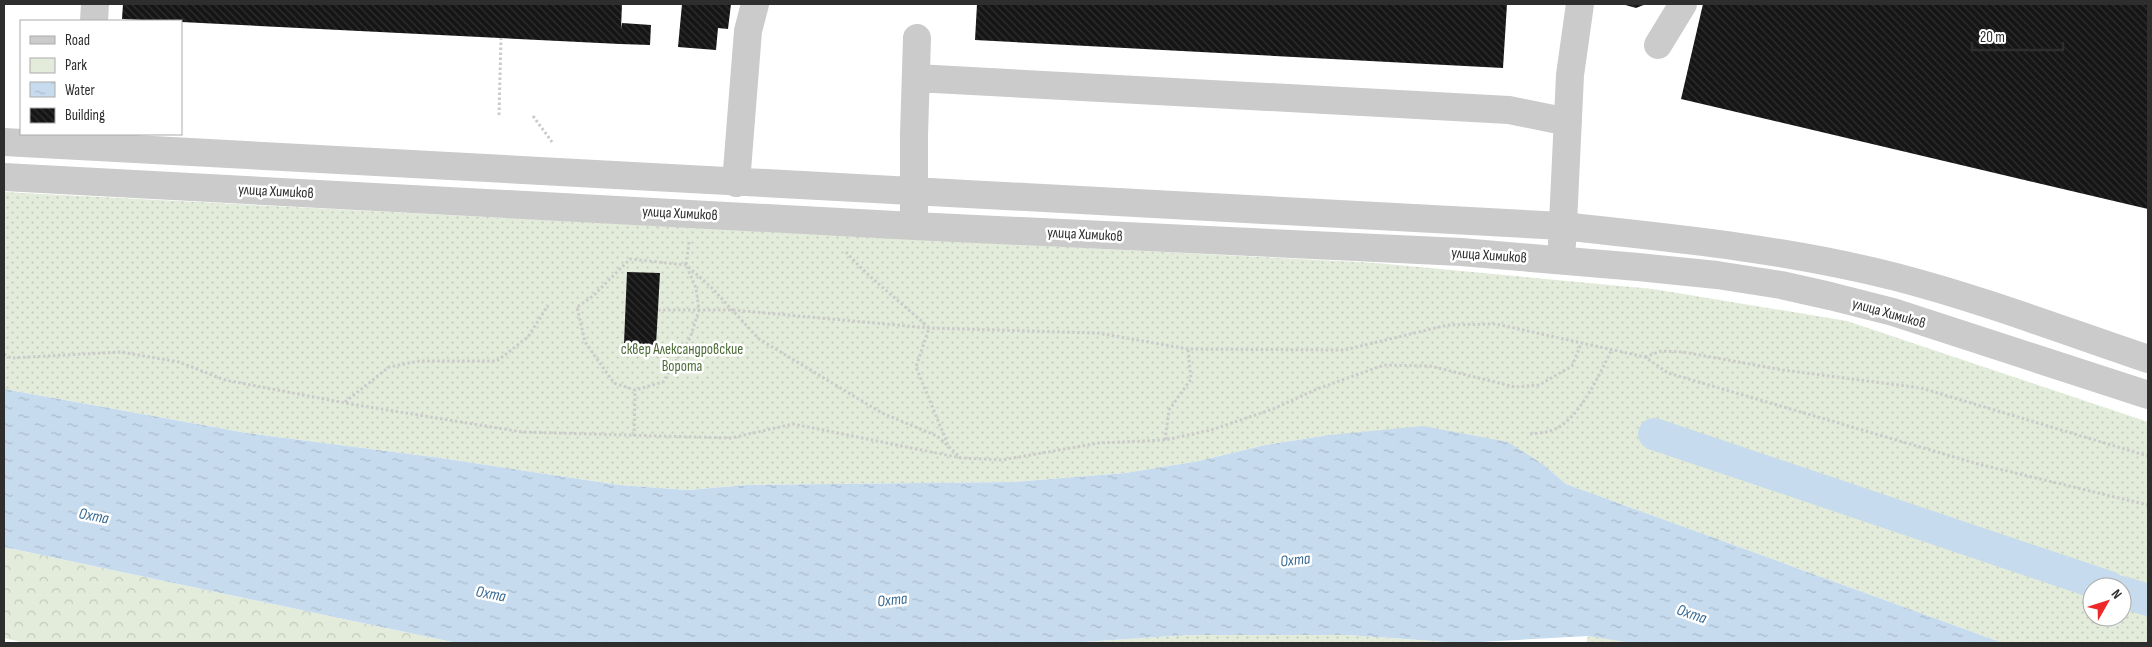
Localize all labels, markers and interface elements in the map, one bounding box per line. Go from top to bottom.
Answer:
legend [20,20,182,135]
scale bar [1972,20,2063,52]
text: 20 m [1980,28,2005,47]
text: Road [65,31,90,50]
text: Park [65,56,87,75]
text: Water [65,81,96,100]
text: Building [65,106,105,125]
street label: улица Химиков [238,180,314,203]
street label: улица Химиков [642,202,718,225]
street label: улица Химиков [1047,223,1123,246]
street label: улица Химиков [1451,243,1527,268]
street label: улица Химиков [1850,294,1928,333]
park label: сквер Александровские Ворота [621,340,743,376]
water label: Охта [77,504,111,529]
water label: Охта [1279,549,1312,572]
north arrow [2082,577,2132,627]
water label: Охта [474,582,508,607]
text: N [2108,586,2126,602]
water label: Охта [876,589,909,612]
water label: Охта [1674,601,1709,628]

